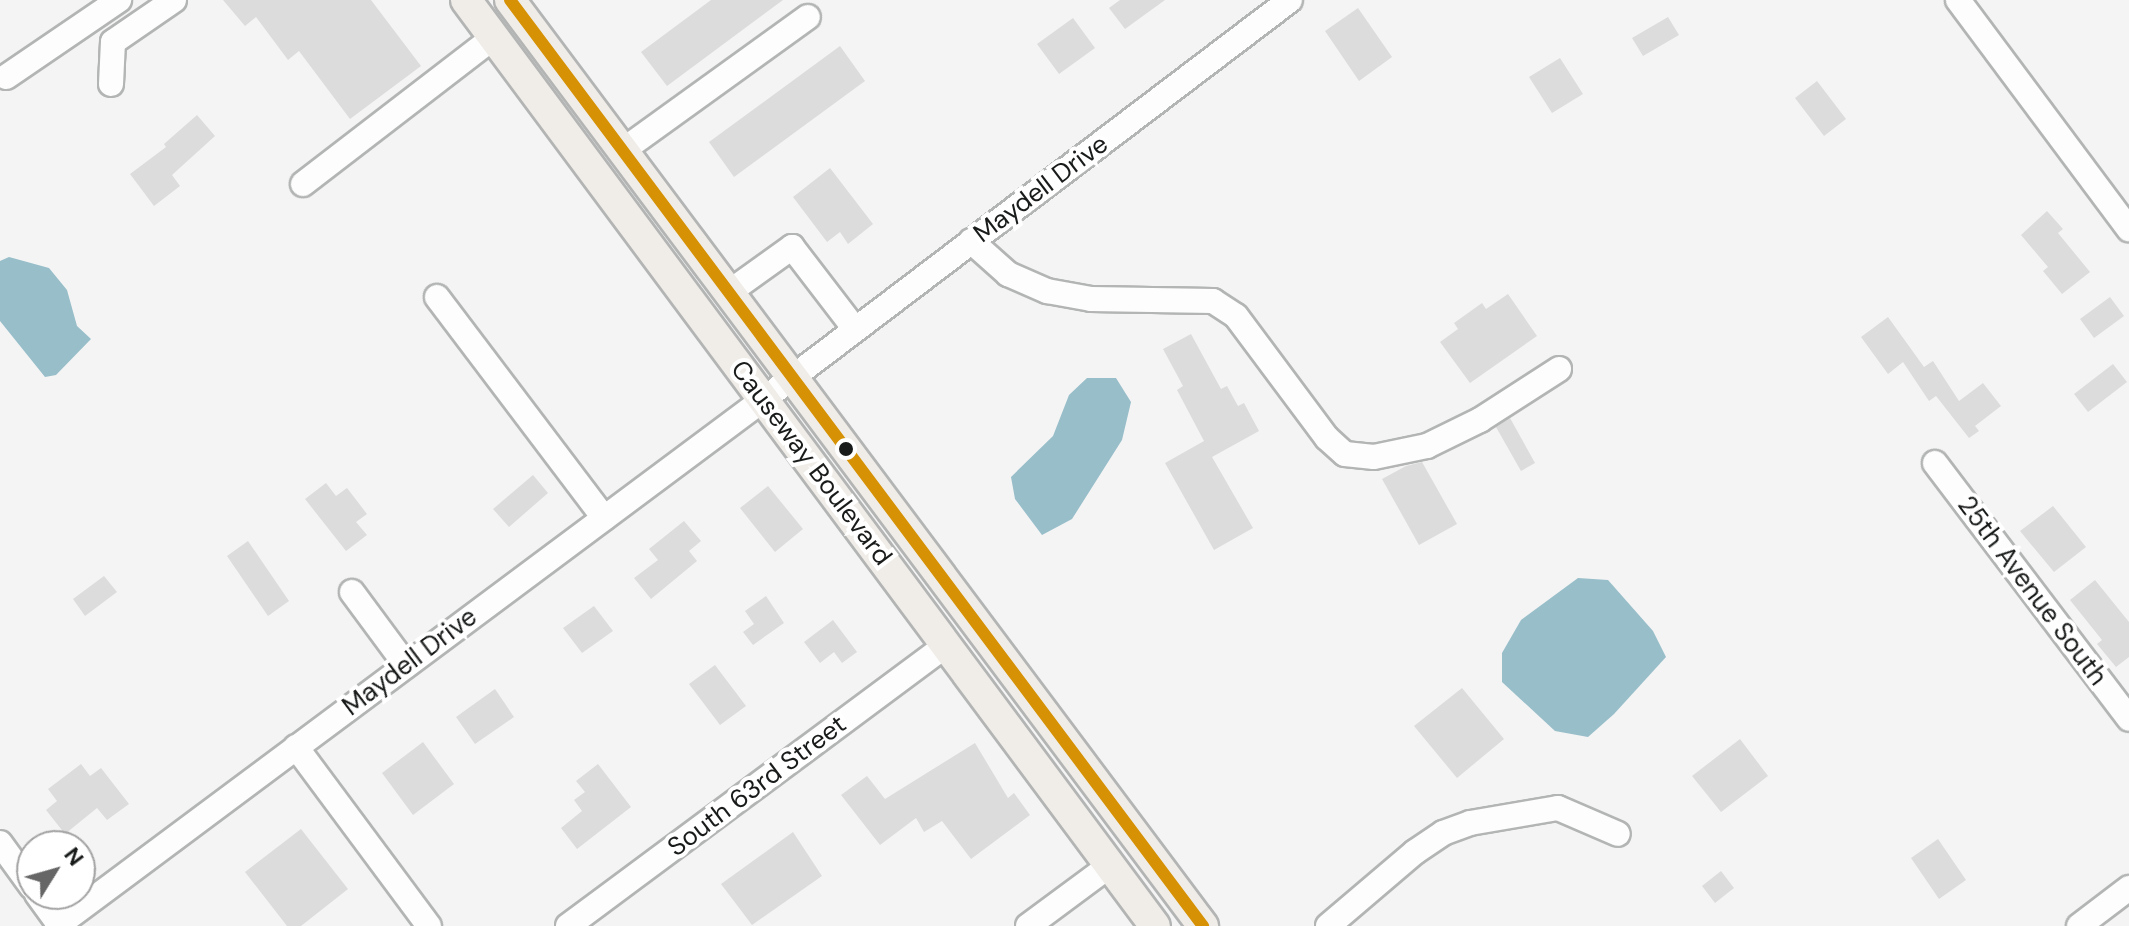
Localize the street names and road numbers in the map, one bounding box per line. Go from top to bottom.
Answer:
street label: Maydell Drive [968,128,1114,250]
street label: Causeway Boulevard [724,355,898,571]
street label: 25th Avenue South [1951,490,2113,692]
street label: Maydell Drive [337,601,483,723]
street label: South 63rd Street [662,709,852,863]

